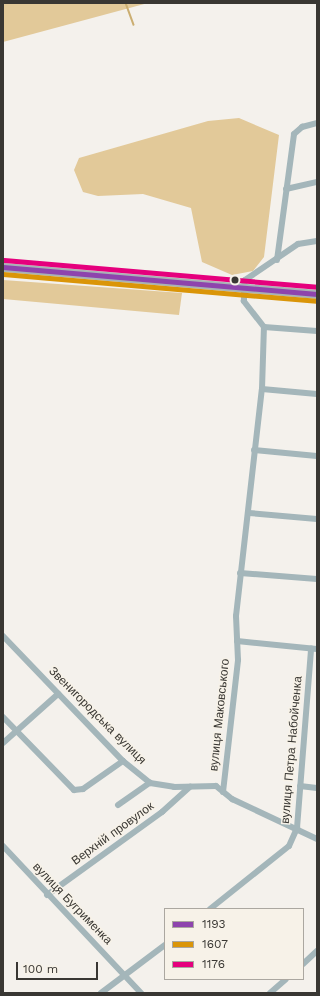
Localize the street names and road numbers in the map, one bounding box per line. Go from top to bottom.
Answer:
street label: вулиця Маковського [207,658,233,772]
street label: Звенигородська вулиця [45,664,149,768]
street label: вулиця Петра Набойченка [278,676,306,824]
street label: Верхній провулок [69,799,157,869]
street label: вулиця Бугрименка [29,860,115,948]

